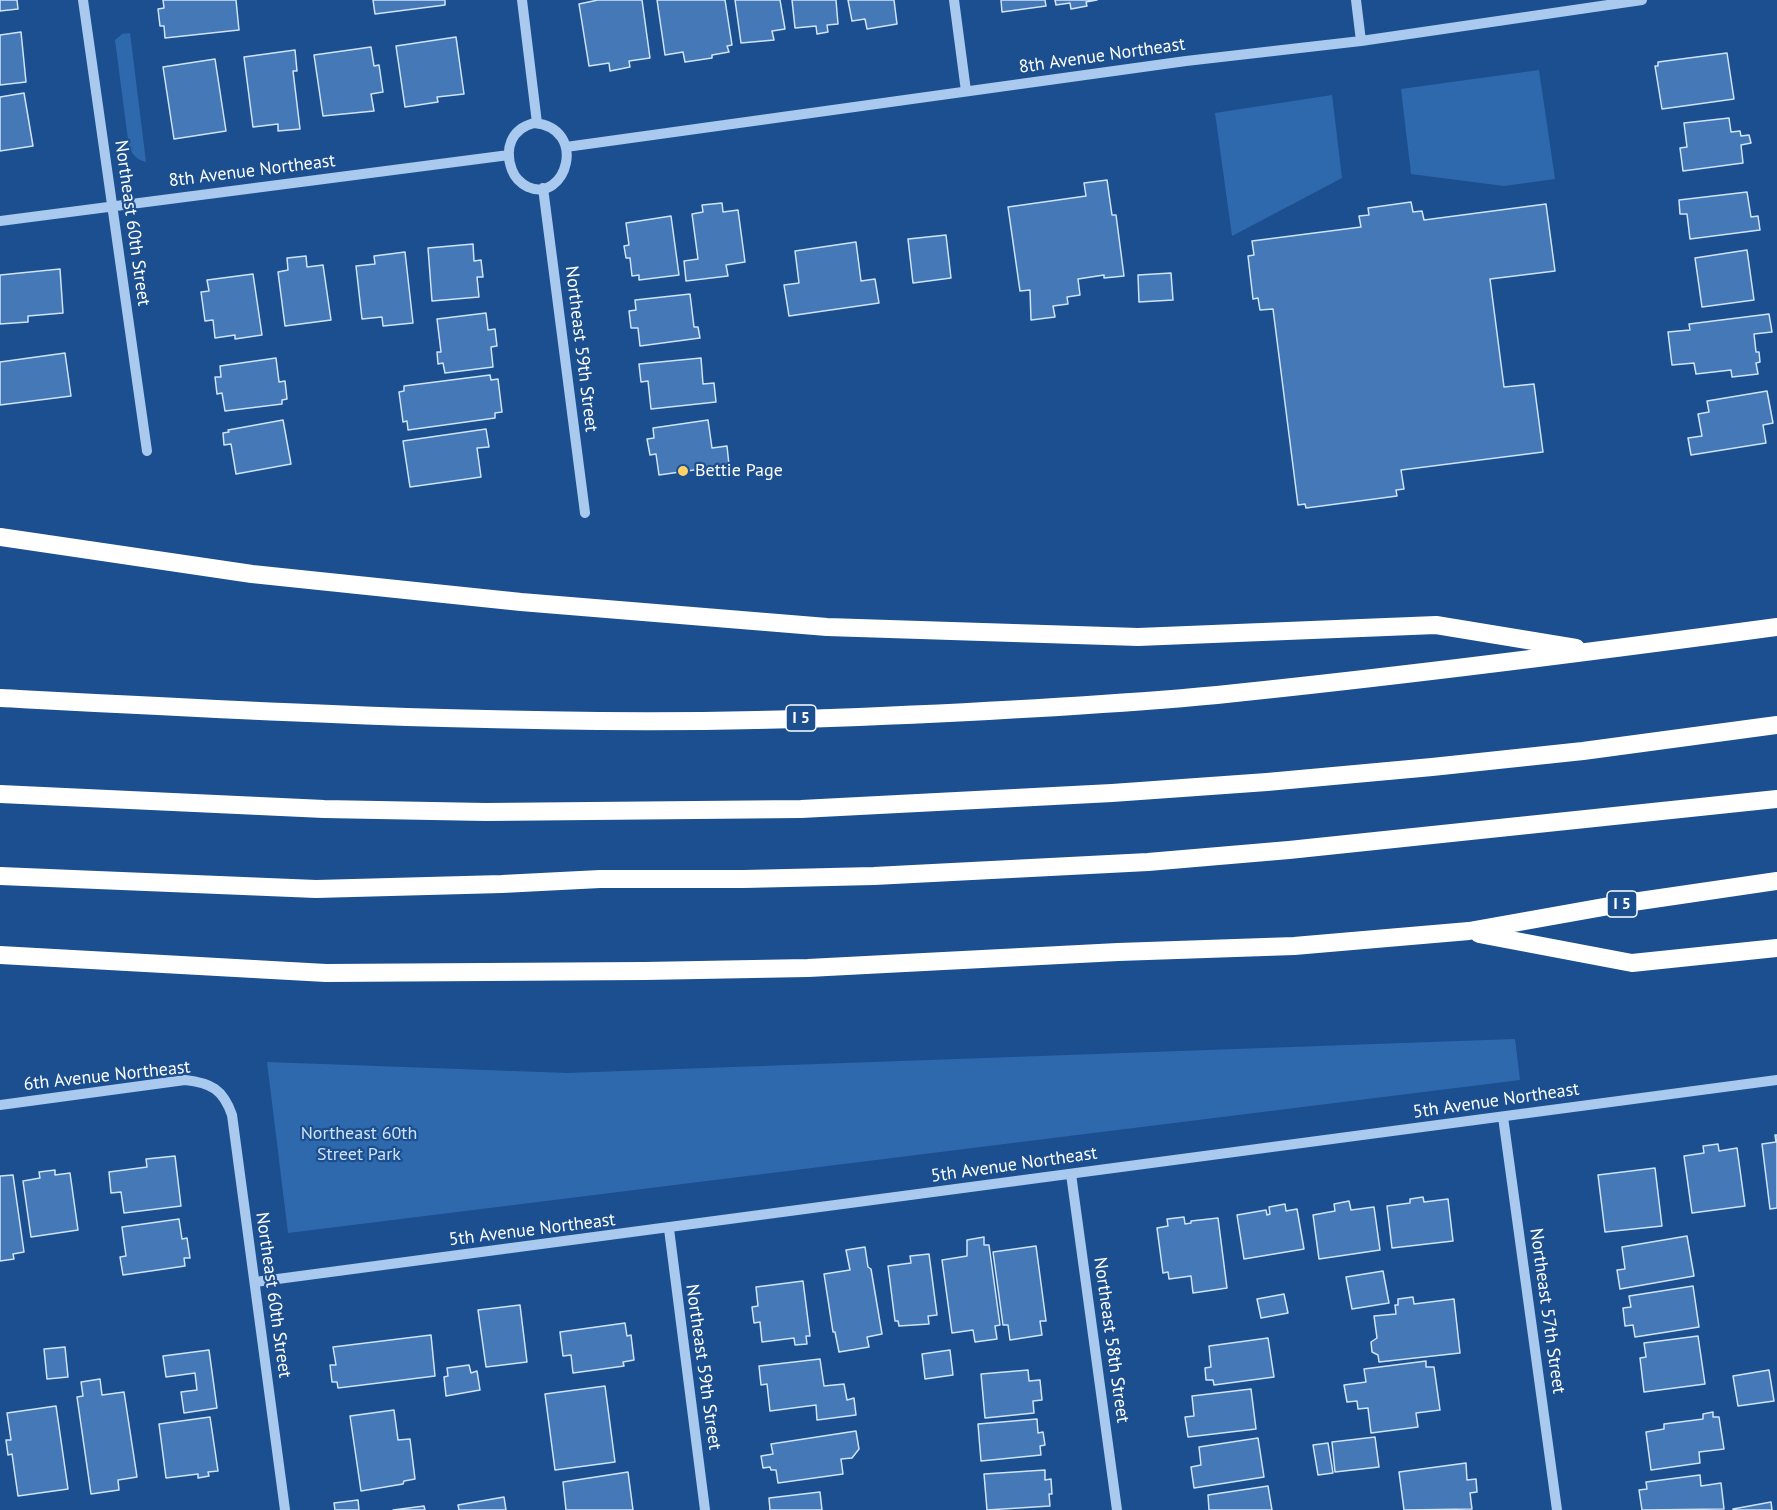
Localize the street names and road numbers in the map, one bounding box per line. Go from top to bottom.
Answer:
street label: 8th Avenue Northeast [1017,34,1187,78]
street label: Northeast 60th Street [110,139,154,307]
street label: 8th Avenue Northeast [167,150,337,192]
street label: Northeast 59th Street [560,265,602,433]
road number: I 5 [786,705,816,731]
road number: I 5 [1607,891,1637,917]
street label: 6th Avenue Northeast [22,1056,192,1096]
street label: 5th Avenue Northeast [1411,1079,1581,1123]
street label: 5th Avenue Northeast [929,1143,1099,1187]
street label: 5th Avenue Northeast [447,1209,617,1251]
street label: Northeast 60th Street [251,1211,295,1379]
street label: Northeast 57th Street [1525,1227,1569,1395]
street label: Northeast 58th Street [1089,1256,1133,1424]
street label: Northeast 59th Street [681,1283,725,1451]

